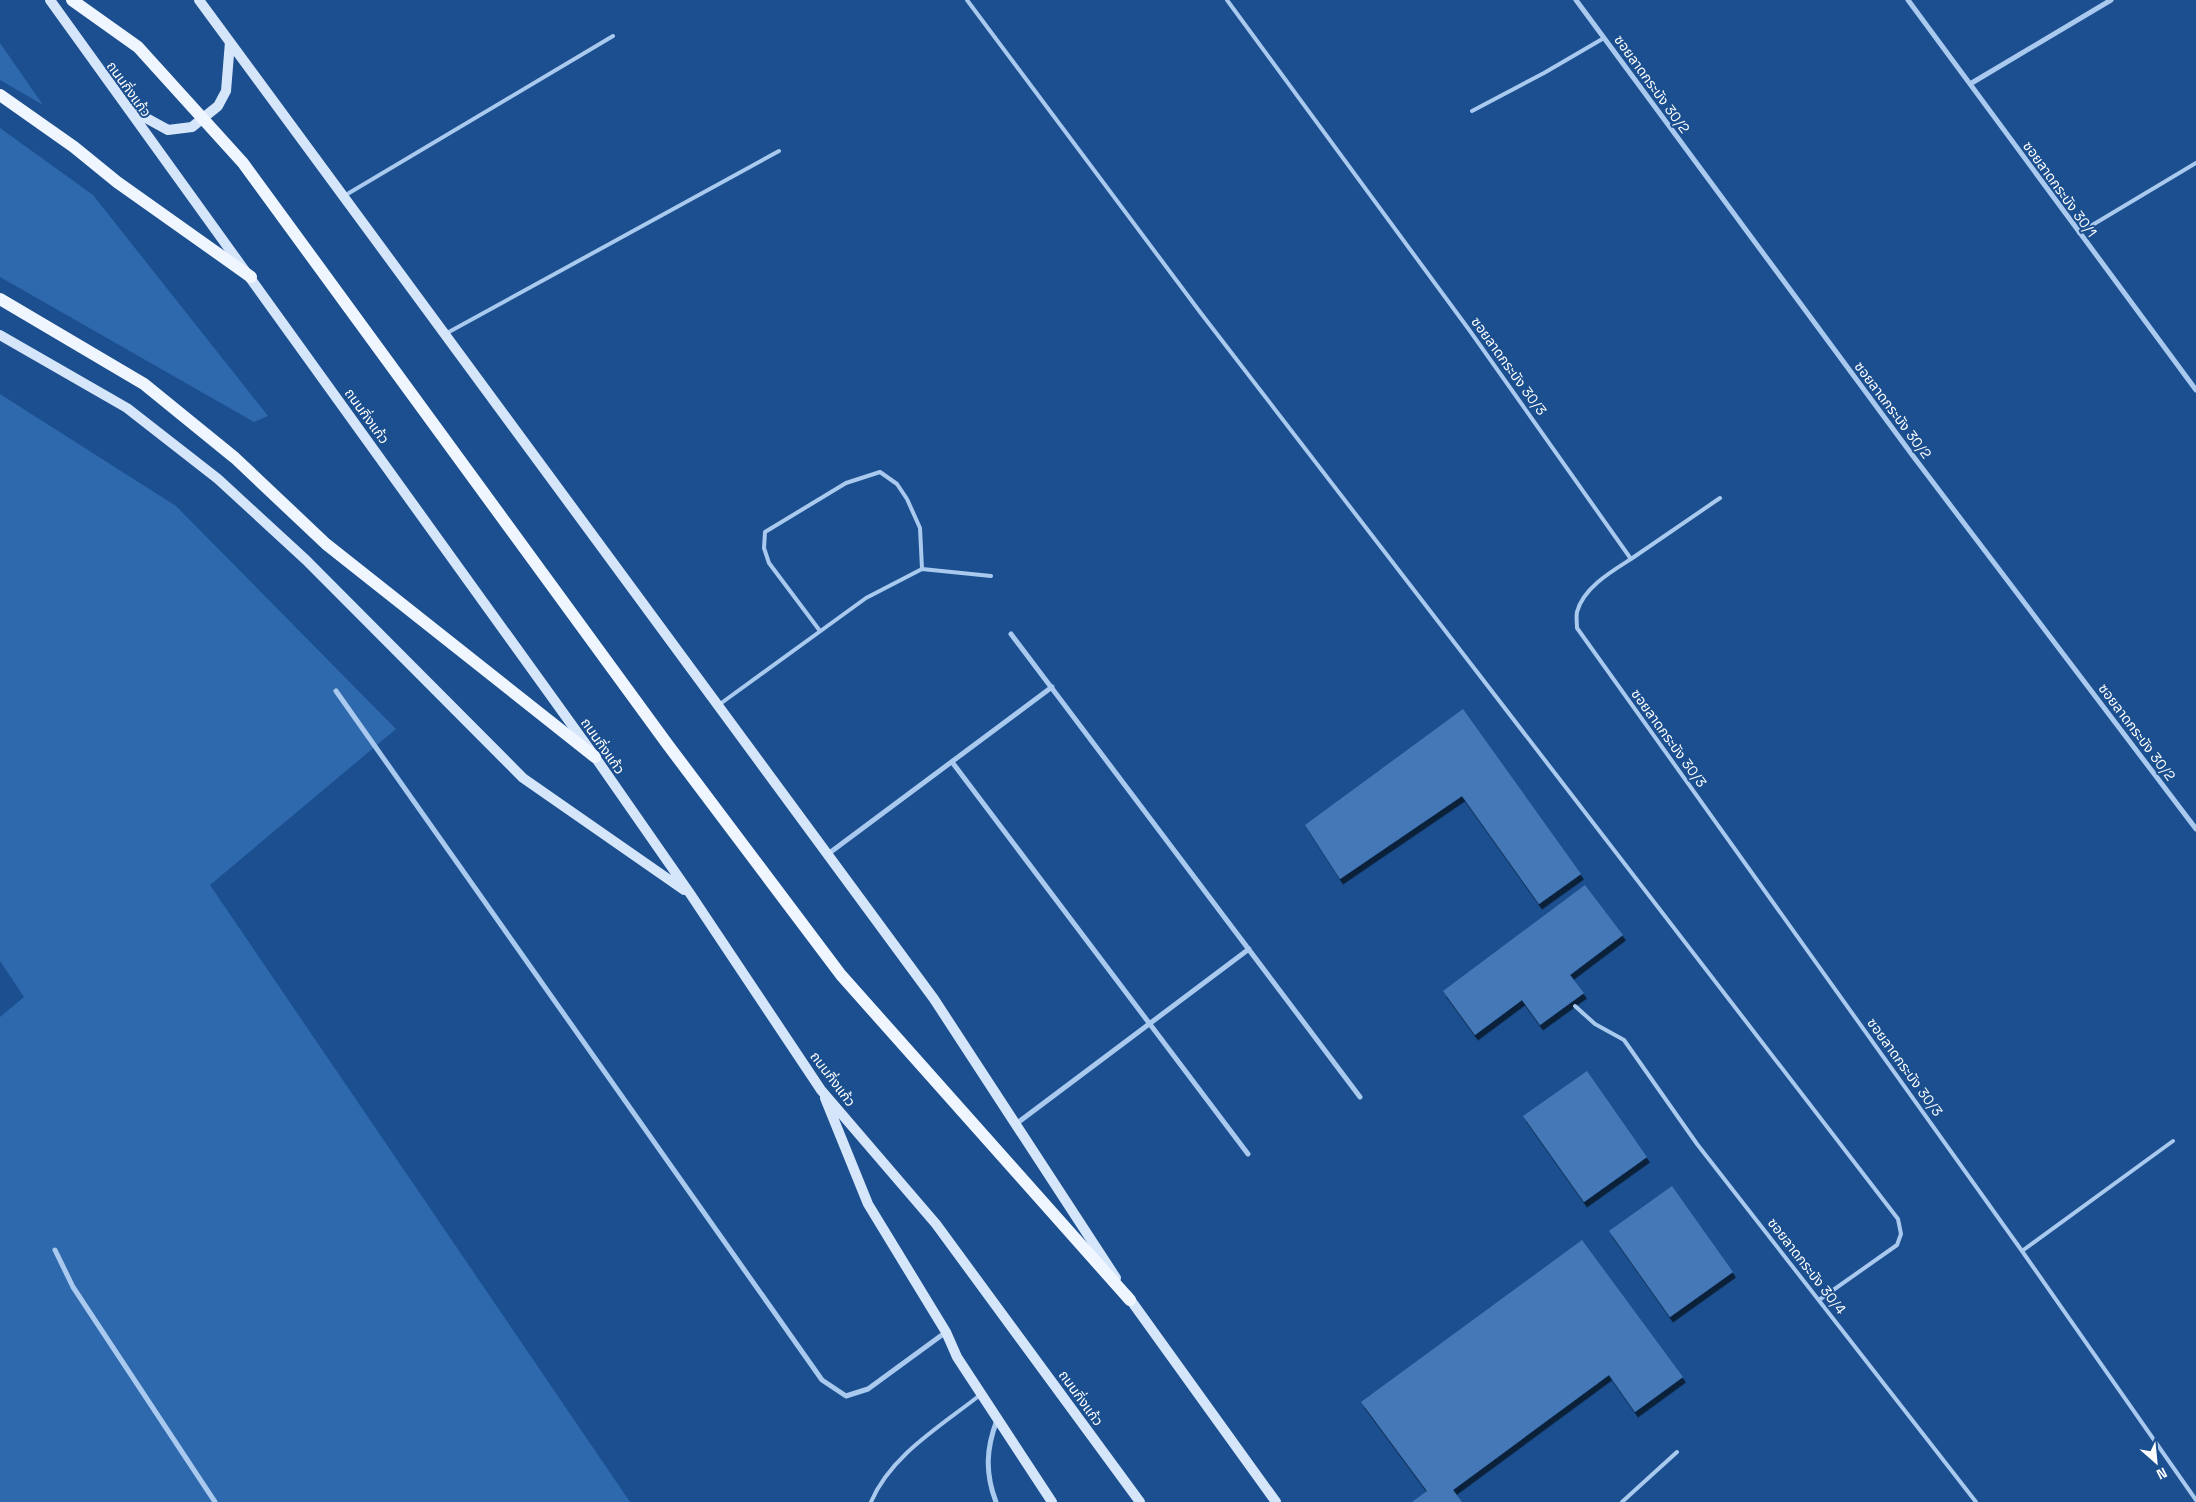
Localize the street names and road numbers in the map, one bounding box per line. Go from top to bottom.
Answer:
street label: ซอยลาดกระบัง 30/2 [1610,31,1694,137]
street label: ถนนกิ่งแก้ว [103,57,155,120]
street label: ซอยลาดกระบัง 30/1 [2019,137,2101,241]
street label: ซอยลาดกระบัง 30/3 [1467,313,1551,419]
street label: ซอยลาดกระบัง 30/2 [1851,358,1935,462]
street label: ถนนกิ่งแก้ว [341,384,393,447]
street label: ซอยลาดกระบัง 30/2 [2095,680,2179,784]
street label: ซอยลาดกระบัง 30/3 [1627,685,1711,791]
street label: ถนนกิ่งแก้ว [577,714,629,778]
street label: ซอยลาดกระบัง 30/3 [1863,1014,1947,1120]
street label: ถนนกิ่งแก้ว [806,1048,860,1110]
street label: ซอยลาดกระบัง 30/4 [1764,1214,1850,1318]
street label: ถนนกิ่งแก้ว [1055,1366,1107,1429]

